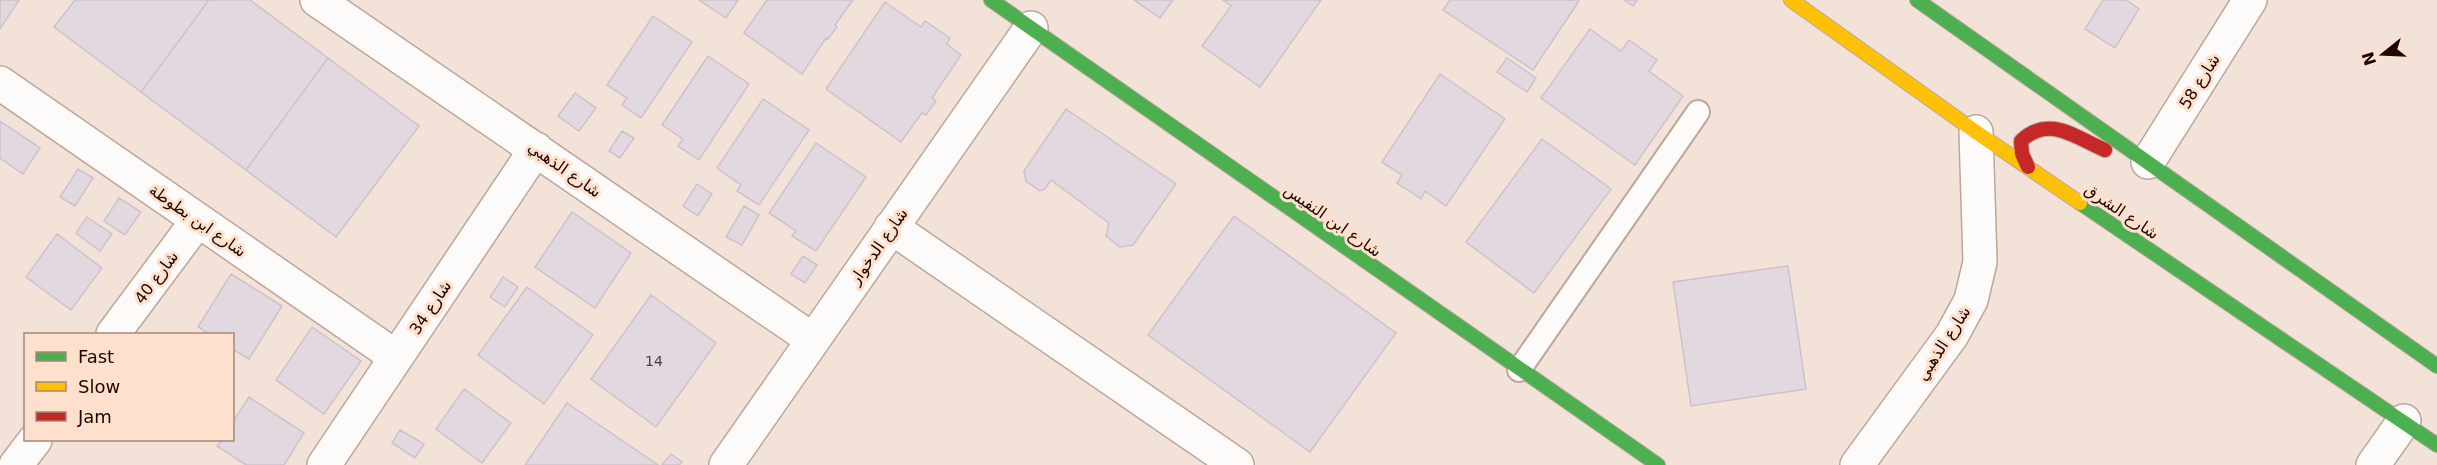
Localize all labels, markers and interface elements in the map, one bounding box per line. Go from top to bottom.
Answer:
north arrow [2353,24,2413,84]
text: N [2358,49,2380,68]
street label: شارع 58 [2175,50,2224,113]
street label: شارع الذهبي [524,137,605,202]
street label: شارع ابن بطوطة [145,180,250,262]
street label: شارع ابن النفيس [1280,180,1385,262]
street label: شارع الشرق [2080,180,2162,244]
street label: شارع الدخوار [845,205,912,289]
street label: شارع 40 [130,247,183,308]
street label: شارع 34 [405,277,456,338]
street label: شارع الذهبي [1912,302,1975,385]
legend [24,333,234,441]
text: Fast [78,346,114,367]
house number: 14 [645,353,663,369]
text: Slow [78,376,120,397]
text: Jam [77,406,112,427]

